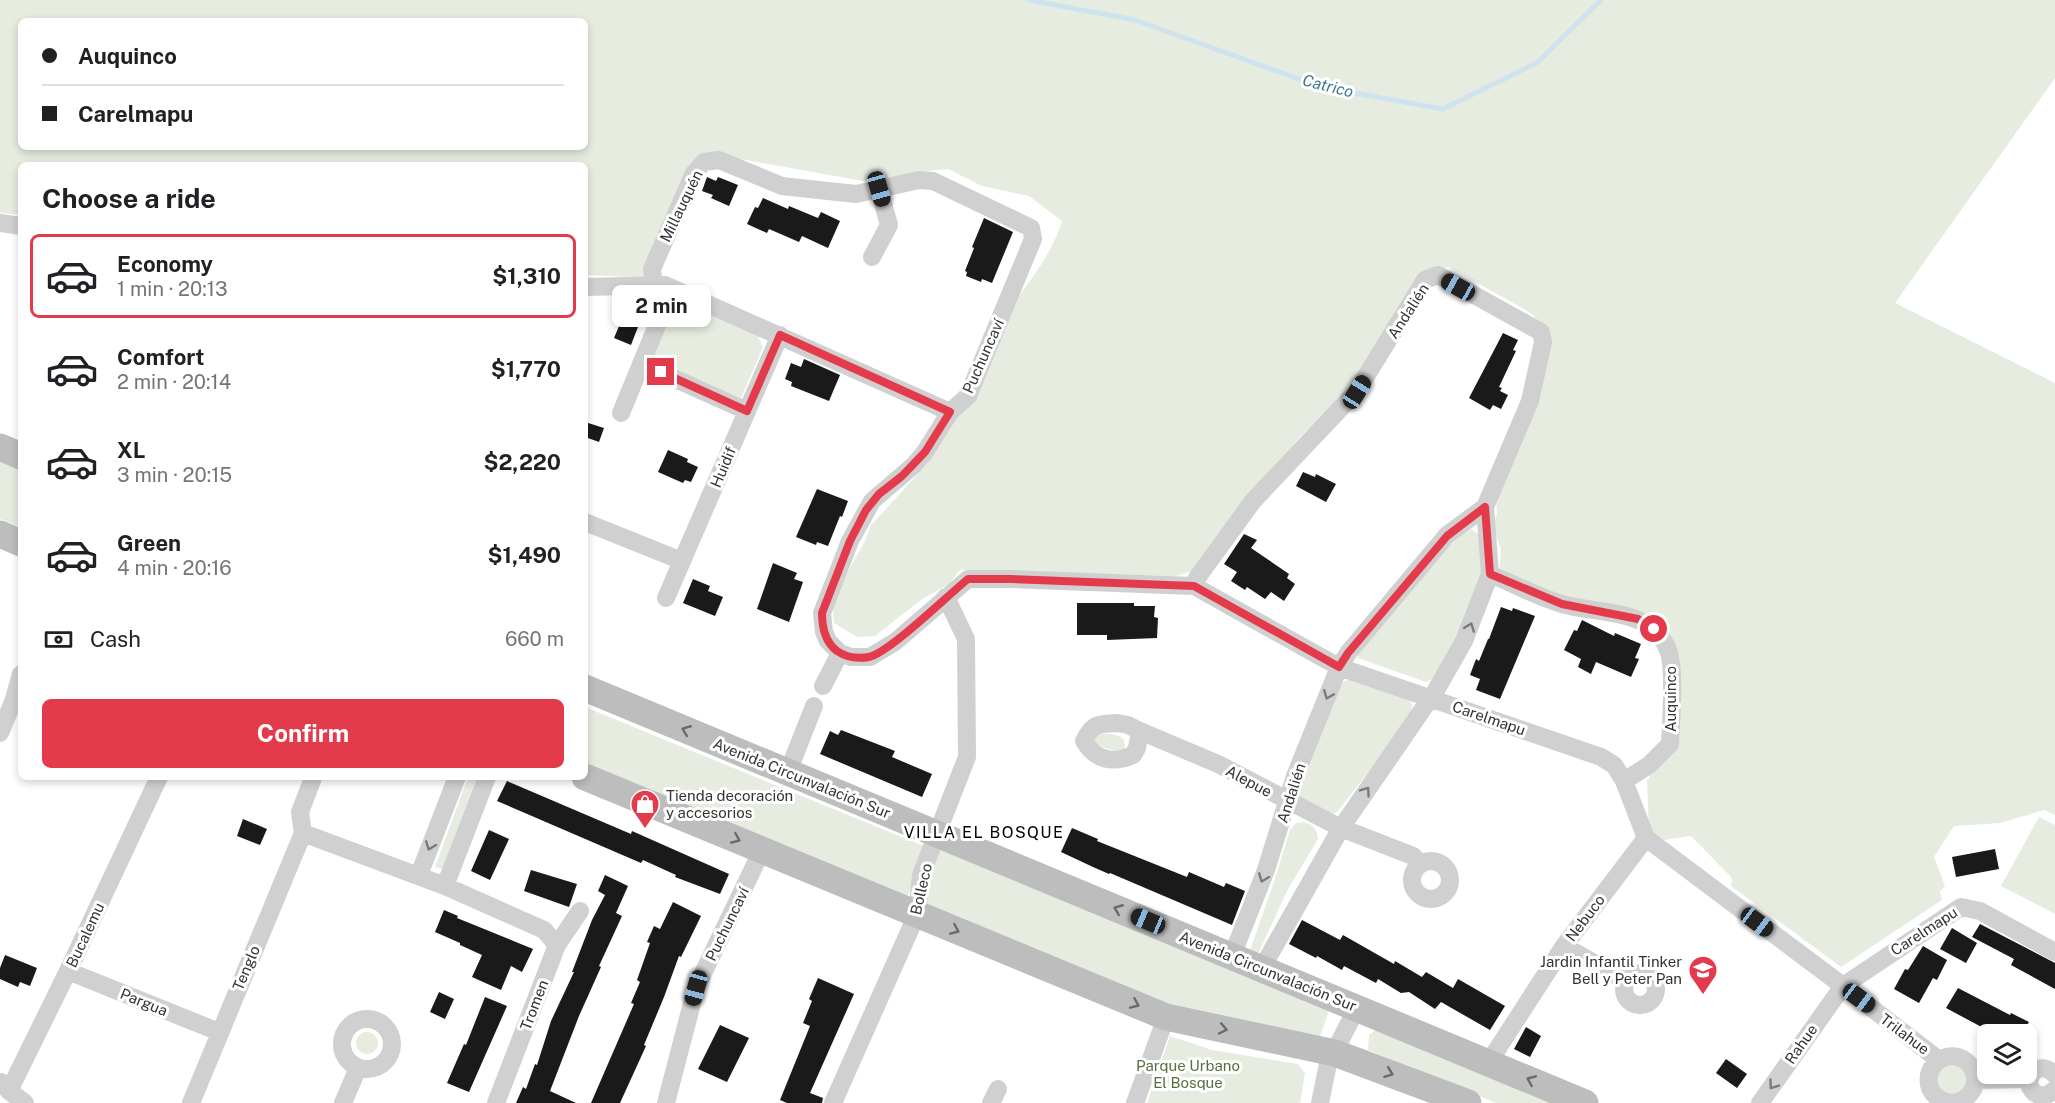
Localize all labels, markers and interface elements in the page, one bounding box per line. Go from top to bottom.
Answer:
text: Auquinco [78,43,177,69]
water label: Catrico [1301,71,1356,102]
text: Carelmapu [78,101,193,127]
street label: Millauquén [656,167,706,245]
car [865,169,893,209]
text: Choose a ride [42,182,216,214]
icon: car [45,249,99,303]
text: Economy [117,251,213,277]
text: $1,310 [492,263,561,289]
car [1438,270,1478,304]
text: 1 min · 20:13 [117,277,228,301]
street label: Andalién [1384,280,1432,342]
callout: 2 min [612,285,710,327]
text: 2 min [635,294,688,318]
street label: Puchuncaví [959,316,1007,396]
icon: car [45,342,99,396]
text: Comfort [117,344,204,370]
text: $1,770 [491,356,561,382]
route end [647,358,674,385]
text: 2 min · 20:14 [117,370,231,394]
car [1340,372,1374,412]
icon: car [45,435,99,489]
text: XL [117,437,145,463]
street label: Huidif [707,444,739,490]
text: $2,220 [483,449,561,475]
text: 3 min · 20:15 [117,463,232,487]
icon: car [45,528,99,582]
text: Green [117,530,181,556]
text: $1,490 [488,542,561,568]
text: 4 min · 20:16 [117,556,232,580]
route start [1640,615,1667,642]
one-way arrow [1463,622,1475,633]
icon: cash [42,623,75,656]
text: Cash [90,626,141,652]
text: 660 m [505,627,564,651]
street label: Auquinco [1662,666,1679,732]
one-way arrow [1323,688,1335,699]
street label: Carelmapu [1450,698,1528,738]
button: Confirm [42,699,564,768]
one-way arrow [681,725,692,737]
street label: Avenida Circunvalación Sur [711,735,893,821]
street label: Andalién [1273,761,1309,825]
street label: Alepue [1223,762,1275,800]
place label: Tienda decoración y accesorios [666,787,793,821]
one-way arrow [1359,787,1370,798]
shop icon: Tienda decoración y accesorios [629,788,661,830]
district label: VILLA EL BOSQUE [904,823,1064,842]
one-way arrow [730,832,741,844]
one-way arrow [425,840,437,851]
street label: Bolleco [907,862,935,916]
one-way arrow [1257,872,1270,883]
street label: Puchuncaví [702,884,752,964]
street label: Nebuco [1562,891,1608,945]
street label: Bucalemu [63,900,107,970]
street label: Carelmapu [1887,903,1961,959]
one-way arrow [1114,904,1125,916]
car [1737,904,1777,940]
car [1128,906,1168,936]
one-way arrow [949,922,960,934]
street label: Avenida Circunvalación Sur [1177,928,1359,1014]
street label: Tenglo [229,943,263,993]
place label: Jardin Infantil Tinker Bell y Peter Pan [1540,953,1682,987]
school or university icon: Jardin Infantil Tinker Bell y Peter Pan [1687,954,1719,996]
car [683,968,709,1008]
street label: Tromen [517,977,551,1033]
car [1839,980,1879,1016]
street label: Pargua [118,985,170,1019]
one-way arrow [1129,997,1140,1009]
street label: Trilahue [1877,1010,1933,1058]
street label: Rahue [1781,1021,1821,1067]
one-way arrow [1218,1022,1228,1035]
map controls [1977,1024,2037,1084]
button: layers [1977,1024,2037,1084]
park label: Parque Urbano El Bosque [1136,1057,1240,1091]
one-way arrow [1383,1066,1394,1078]
one-way arrow [1526,1075,1537,1087]
one-way arrow [1769,1079,1780,1090]

